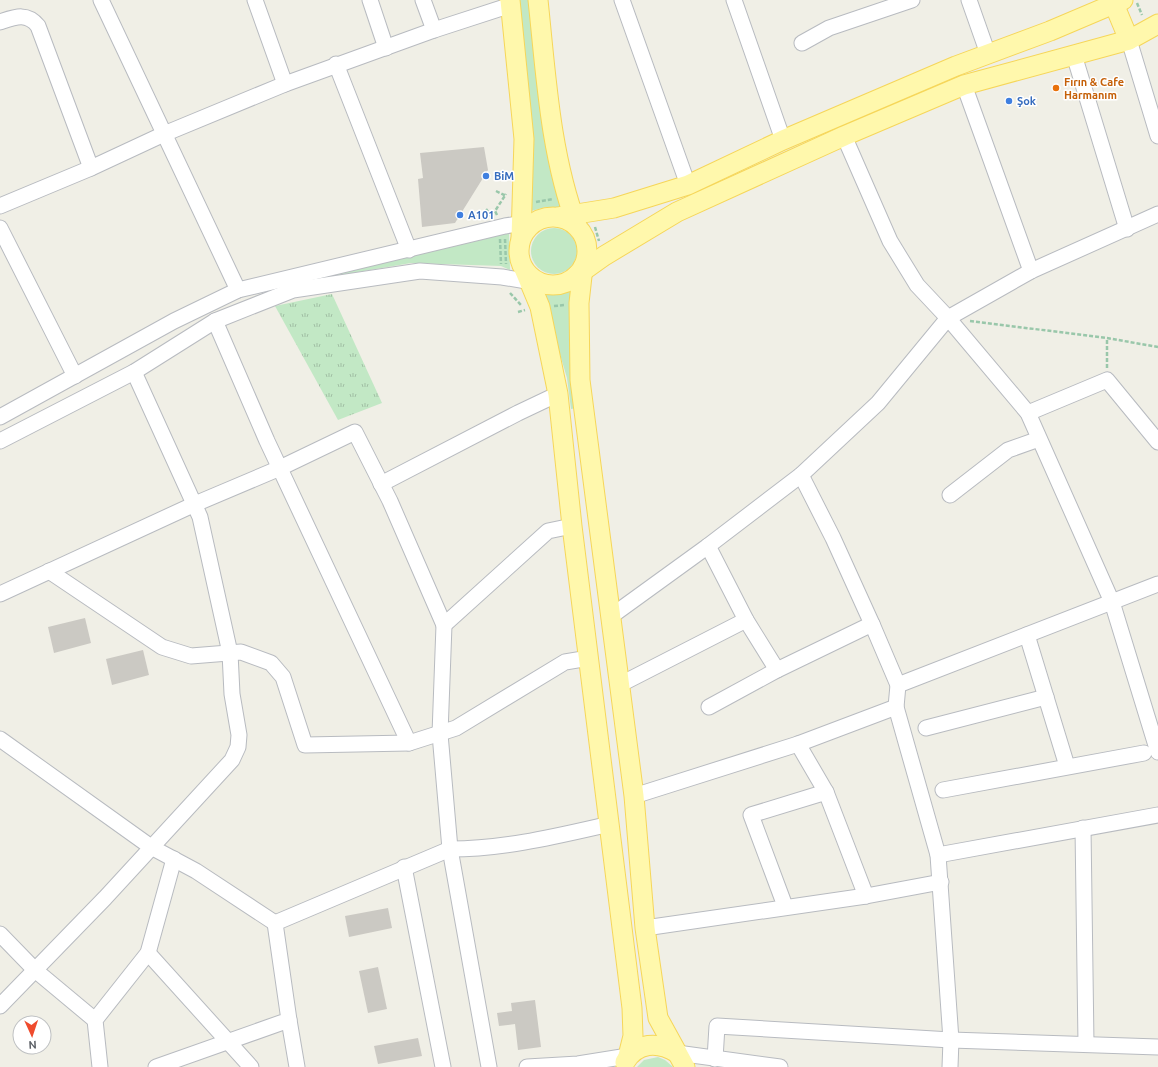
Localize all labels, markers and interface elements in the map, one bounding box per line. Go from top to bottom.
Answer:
place label: Fırın & Cafe Harmanım [1064,76,1124,101]
marker: Fırın & Cafe Harmanım [1051,83,1061,93]
place label: Şok [1017,95,1037,107]
marker: Şok [1004,96,1014,106]
place label: BiM [494,170,514,182]
marker: BiM [481,171,491,181]
place label: A101 [468,209,494,221]
marker: A101 [455,210,465,220]
north arrow [12,1015,52,1055]
text: N [28,1039,37,1051]

